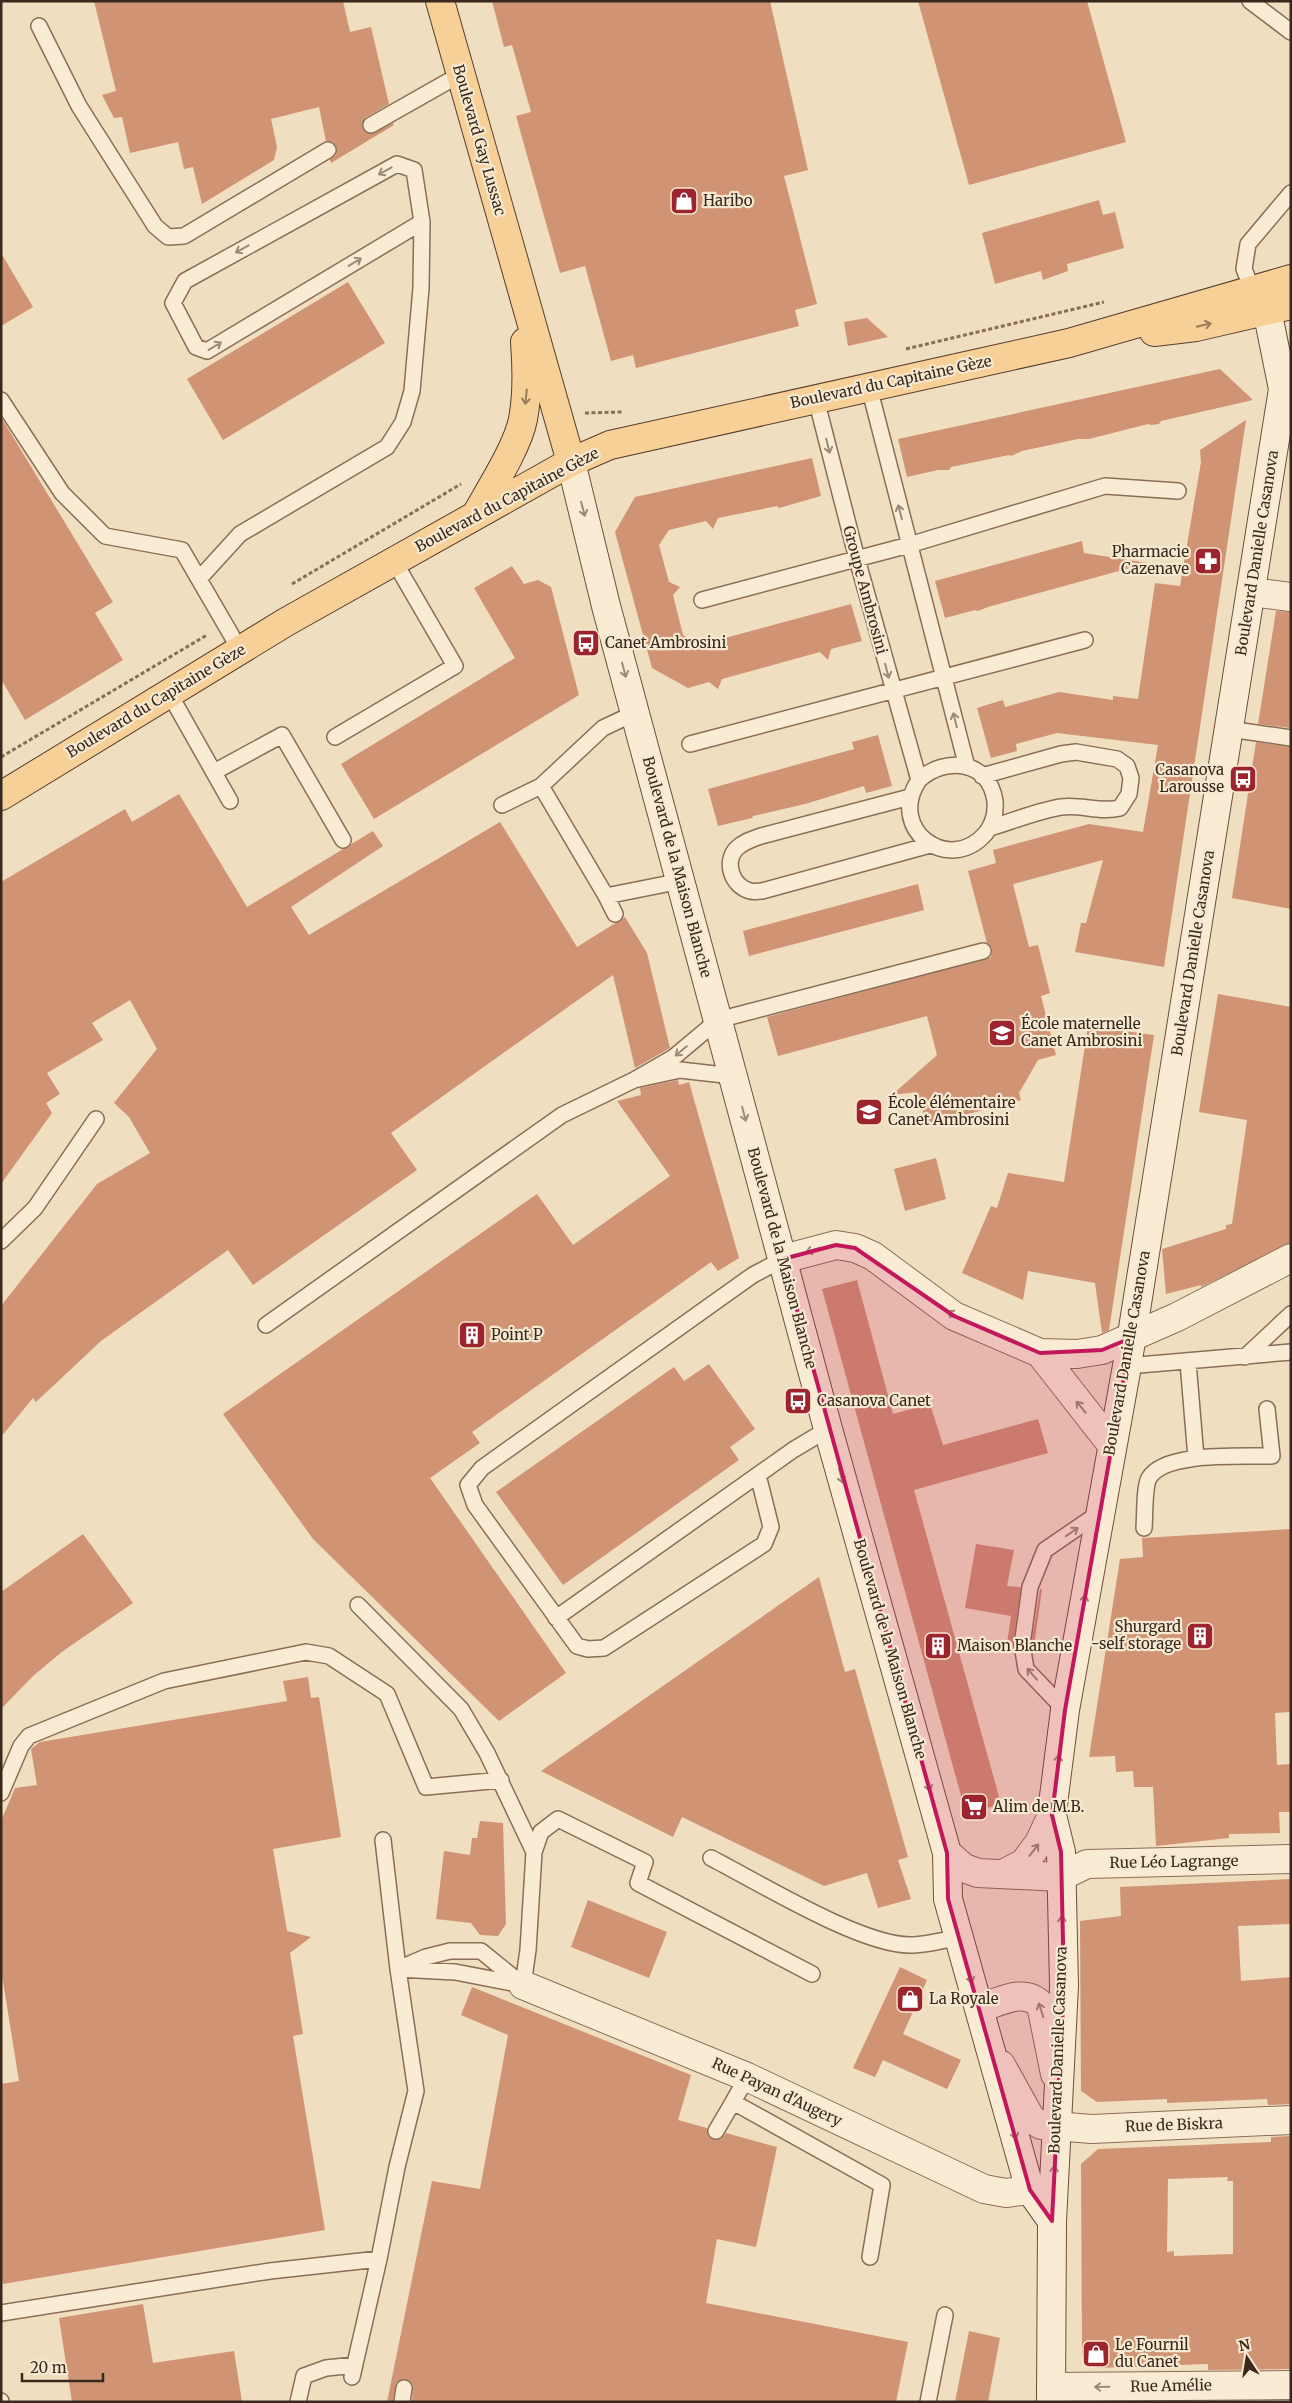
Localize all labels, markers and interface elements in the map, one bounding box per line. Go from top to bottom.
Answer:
street label: Boulevard Gay Lussac [449,62,510,218]
one-way arrow [378,167,393,176]
shop icon: Haribo [669,186,699,216]
place label: Haribo [703,191,753,210]
one-way arrow [235,244,250,254]
one-way arrow [347,257,361,267]
one-way arrow [1195,320,1211,329]
one-way arrow [208,341,222,351]
street label: Boulevard du Capitaine Gèze [788,351,993,412]
one-way arrow [521,388,530,404]
one-way arrow [824,438,833,454]
street label: Boulevard du Capitaine Gèze [412,443,602,556]
street label: Boulevard Danielle Casanova [1231,449,1282,657]
one-way arrow [579,501,589,517]
one-way arrow [895,504,905,520]
street label: Groupe Ambrosini [839,524,892,656]
place label: Pharmacie Cazenave [1112,542,1189,578]
pharmacy icon: Pharmacie Cazenave [1193,546,1223,576]
bus stop icon: Canet Ambrosini [571,628,601,658]
place label: Canet Ambrosini [605,633,726,652]
street label: Boulevard du Capitaine Gèze [63,639,249,762]
one-way arrow [620,662,629,678]
one-way arrow [883,663,892,679]
one-way arrow [949,712,959,728]
street label: Boulevard de la Maison Blanche [639,754,716,980]
place label: Casanova Larousse [1155,760,1224,796]
bus stop icon: Casanova Larousse [1228,764,1258,794]
street label: Boulevard Danielle Casanova [1167,849,1218,1057]
place label: École maternelle Canet Ambrosini [1021,1013,1142,1050]
school or university icon: École maternelle Canet Ambrosini [987,1018,1017,1048]
one-way arrow [675,1046,688,1057]
place label: École élémentaire Canet Ambrosini [888,1092,1016,1129]
school or university icon: École élémentaire Canet Ambrosini [854,1097,884,1127]
one-way arrow [739,1106,749,1122]
street label: Boulevard de la Maison Blanche [744,1145,821,1371]
one-way arrow [805,1245,821,1255]
street label: Boulevard Danielle Casanova [1099,1249,1154,1457]
one-way arrow [947,1309,961,1319]
building icon: Point P [457,1320,487,1350]
place label: Point P [491,1325,543,1344]
bus stop icon: Casanova Canet [783,1386,813,1416]
place label: Casanova Canet [817,1391,931,1410]
one-way arrow [1076,1401,1087,1414]
one-way arrow [837,1468,846,1484]
one-way arrow [1065,1527,1079,1537]
street label: Boulevard de la Maison Blanche [850,1537,931,1761]
one-way arrow [1079,1594,1089,1610]
place label: Shurgard -self storage [1091,1617,1181,1653]
building icon: Shurgard -self storage [1185,1621,1215,1651]
building icon: Maison Blanche [923,1631,953,1661]
place label: Maison Blanche [957,1636,1072,1655]
one-way arrow [1027,1668,1038,1681]
one-way arrow [1054,1754,1064,1770]
one-way arrow [923,1776,933,1792]
supermarket icon: Alim de M.B. [959,1792,989,1822]
place label: Alim de M.B. [992,1797,1084,1816]
one-way arrow [1028,1844,1039,1857]
street label: Rue Léo Lagrange [1109,1851,1239,1872]
one-way arrow [1057,1915,1066,1931]
street label: Boulevard Danielle Casanova [1044,1946,1071,2154]
one-way arrow [966,1967,976,1983]
shop icon: La Royale [895,1984,925,2014]
place label: La Royale [929,1989,999,2008]
one-way arrow [1036,2003,1046,2019]
street label: Rue Payan d'Augery [709,2053,845,2130]
street label: Rue de Biskra [1125,2113,1223,2136]
one-way arrow [1010,2124,1020,2140]
one-way arrow [1050,2165,1059,2181]
north arrow [1222,2333,1272,2383]
place label: Le Fournil du Canet [1115,2335,1189,2371]
text: N [1237,2335,1252,2355]
shop icon: Le Fournil du Canet [1081,2339,1111,2369]
scale bar [22,2350,104,2382]
text: 20 m [30,2358,67,2377]
street label: Rue Amélie [1130,2375,1212,2396]
one-way arrow [1094,2382,1110,2391]

